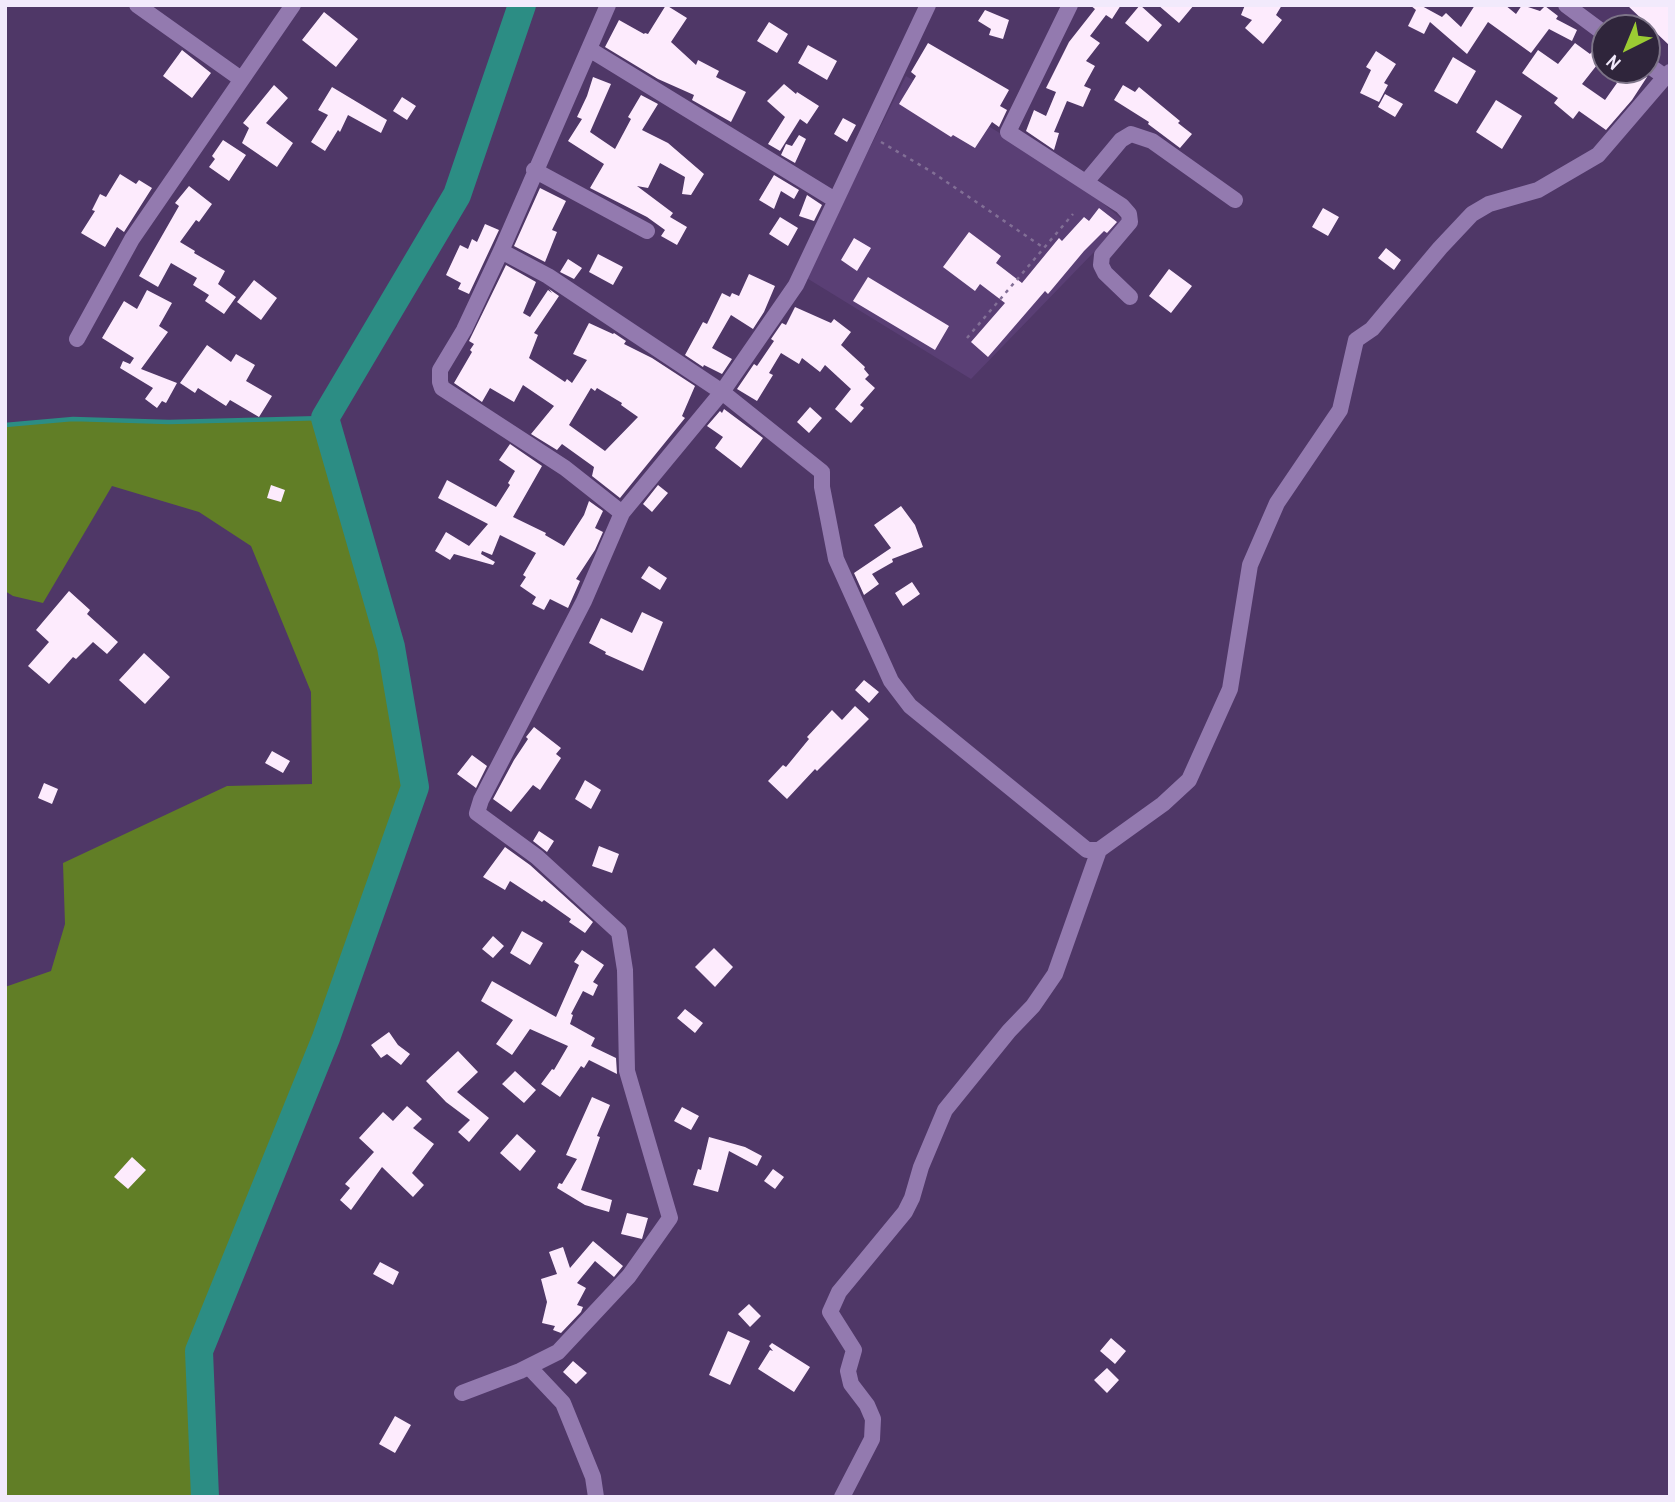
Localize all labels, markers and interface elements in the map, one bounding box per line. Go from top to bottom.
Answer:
north arrow [1591,14,1661,84]
text: N [1600,50,1626,76]

